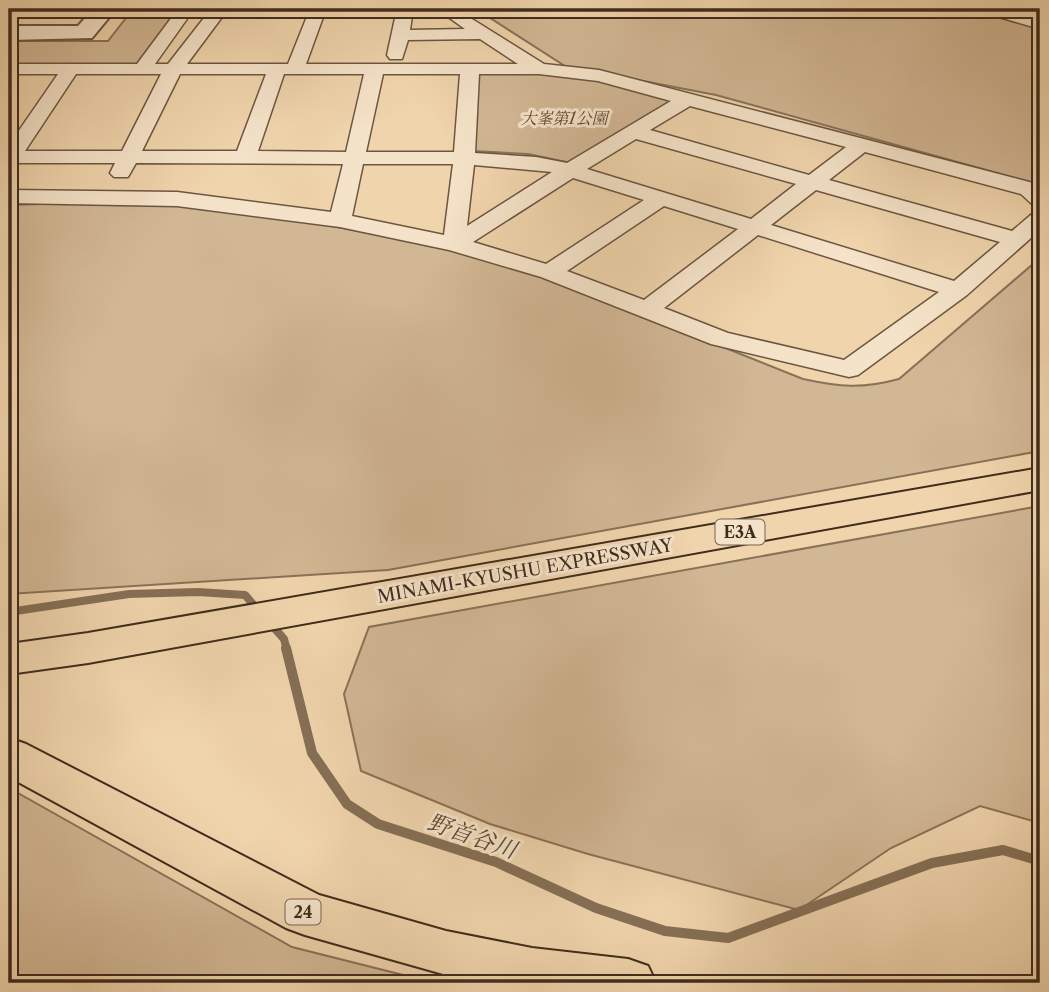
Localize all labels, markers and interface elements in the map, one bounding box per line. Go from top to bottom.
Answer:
park label: 大峯第1公園 [520,108,611,128]
road number: E3A [716,520,764,544]
street label: MINAMI-KYUSHU EXPRESSWAY [375,534,676,608]
water label: 野首谷川 [424,808,523,865]
road number: 24 [286,900,320,924]

